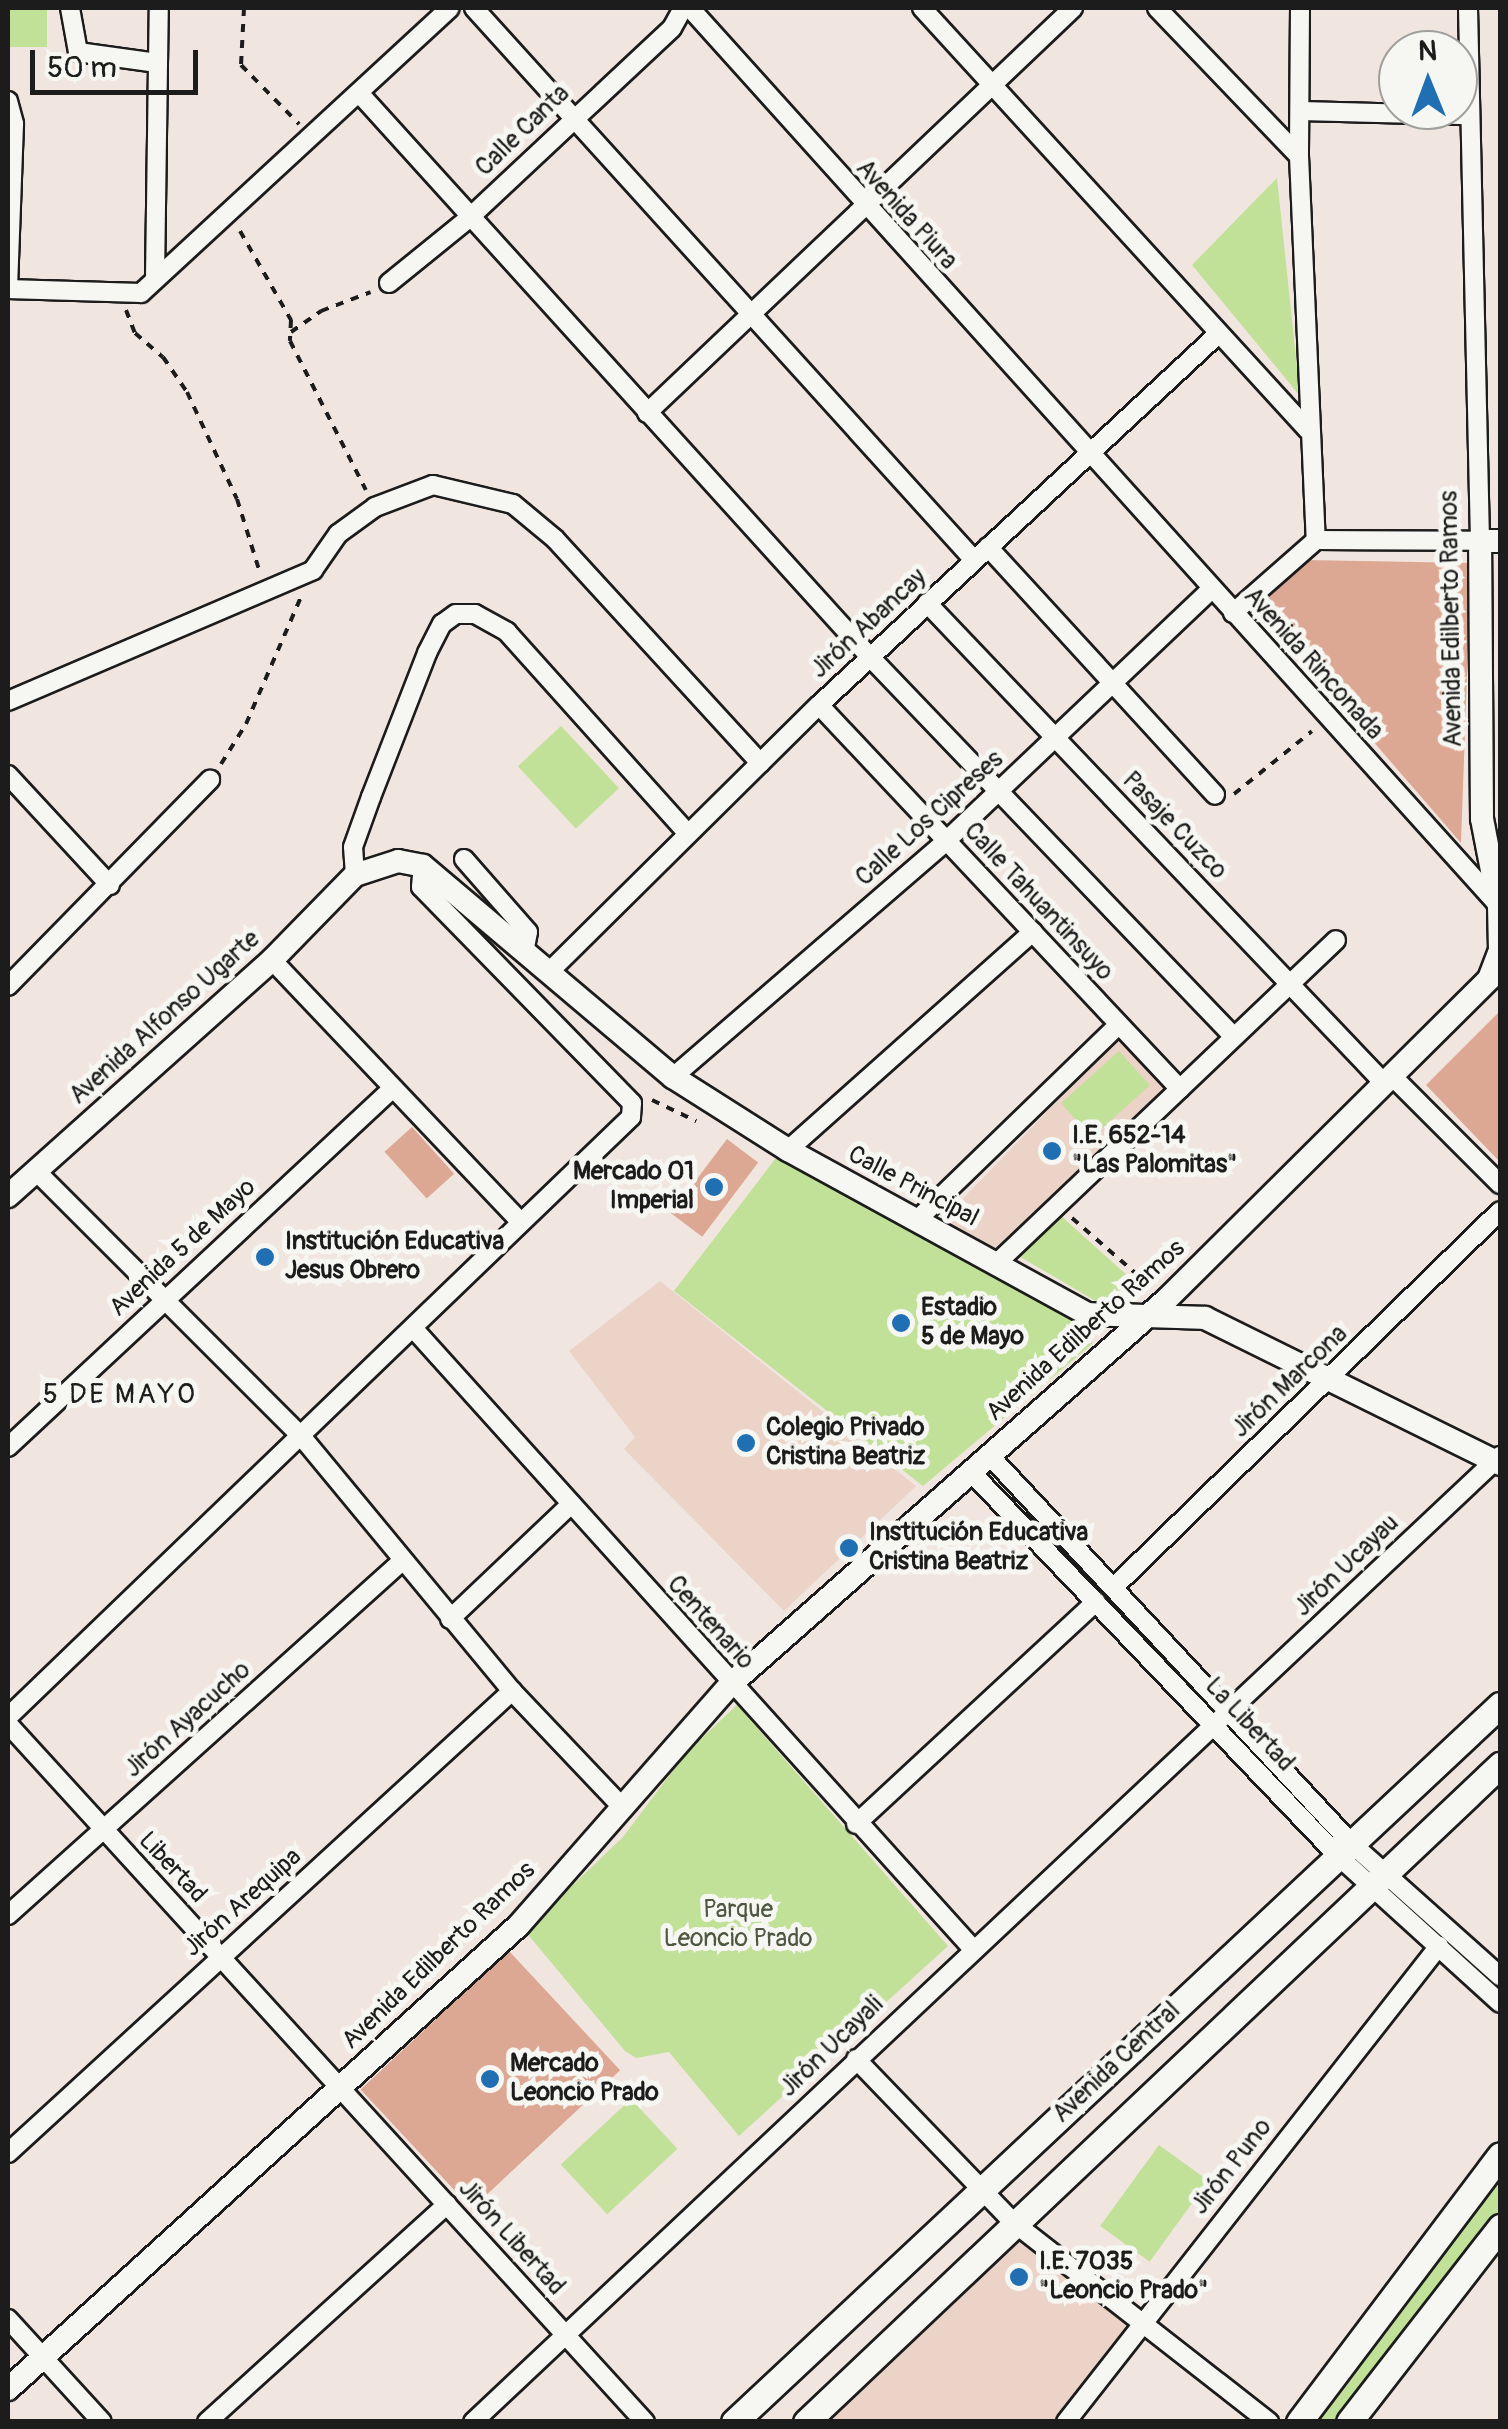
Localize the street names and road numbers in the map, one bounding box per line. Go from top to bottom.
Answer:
street label: Calle Canta [470,79,576,183]
street label: Avenida Piura [849,154,963,276]
street label: Avenida Edilberto Ramos [1435,490,1469,748]
street label: Jirón Abancay [805,563,933,685]
street label: Avenida Rinconada [1237,582,1389,746]
street label: Calle Los Cipreses [850,745,1010,893]
street label: Pasaje Cuzco [1115,766,1233,886]
street label: Calle Tahuantinsuyo [957,817,1119,987]
street label: Avenida Alfonso Ugarte [64,925,266,1111]
street label: Calle Principal [842,1140,984,1234]
street label: Avenida 5 de Mayo [104,1173,262,1323]
street label: Avenida Edilberto Ramos [981,1234,1191,1428]
street label: Jirón Marcona [1226,1320,1354,1444]
street label: Jirón Ucayau [1288,1509,1406,1623]
street label: Centenario [660,1570,760,1676]
street label: Jirón Ayacucho [119,1656,257,1784]
street label: La Libertad [1198,1672,1300,1778]
street label: Libertad [132,1826,212,1910]
street label: Jirón Arequipa [178,1842,308,1964]
street label: Avenida Edilberto Ramos [336,1856,542,2056]
street label: Jirón Ucayali [774,1990,890,2104]
street label: Avenida Central [1047,1996,1187,2130]
street label: Jirón Puno [1185,2113,1279,2221]
street label: Jirón Libertad [451,2174,571,2302]

